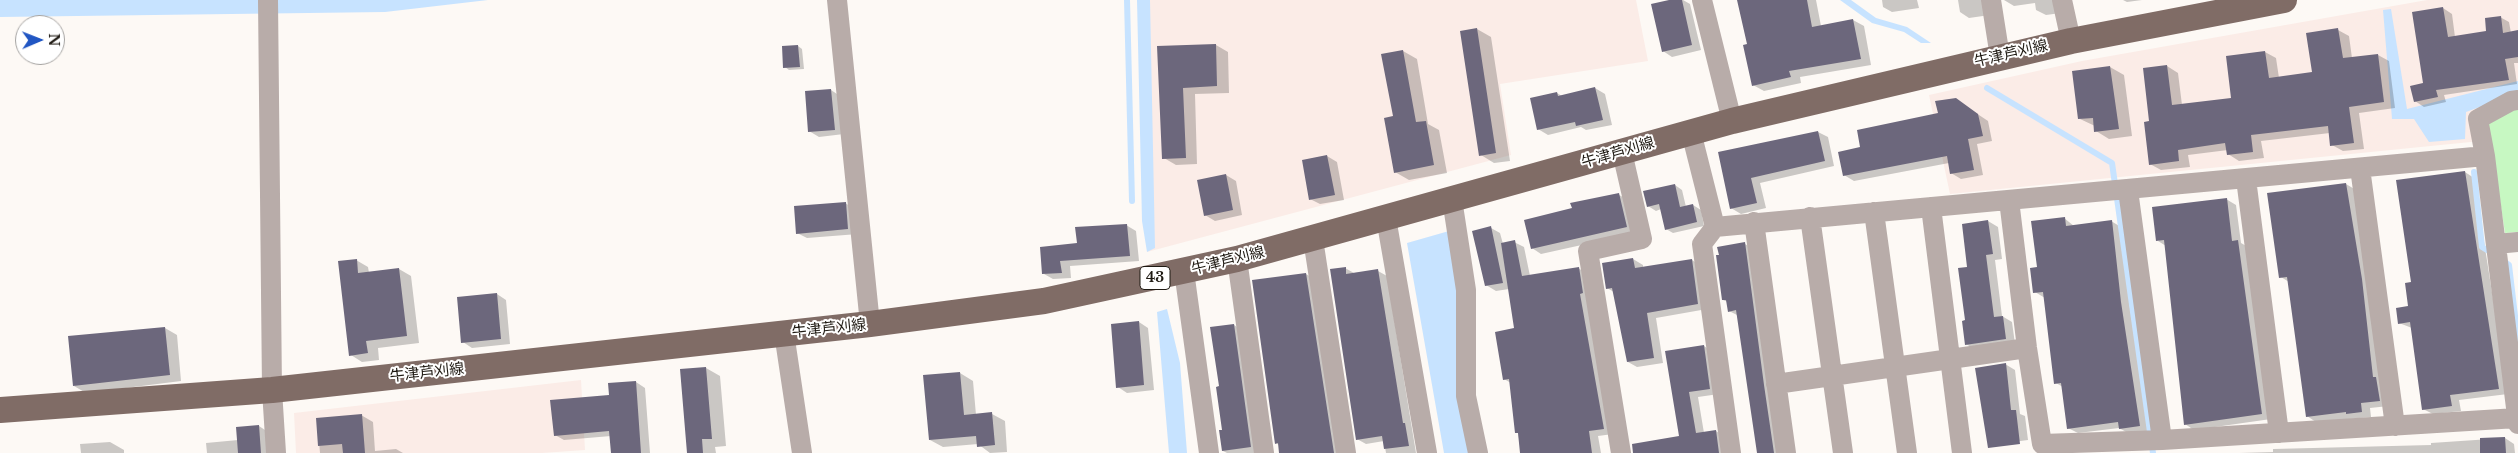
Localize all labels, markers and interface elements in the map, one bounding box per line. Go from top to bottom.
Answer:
north arrow [15,15,65,65]
text: N [45,33,63,46]
street label: 牛津芦刈線 [1972,37,2050,71]
street label: 牛津芦刈線 [1579,134,1657,172]
street label: 牛津芦刈線 [1189,243,1267,279]
road number: 43 [1140,266,1170,290]
street label: 牛津芦刈線 [791,316,867,342]
street label: 牛津芦刈線 [389,360,465,386]

